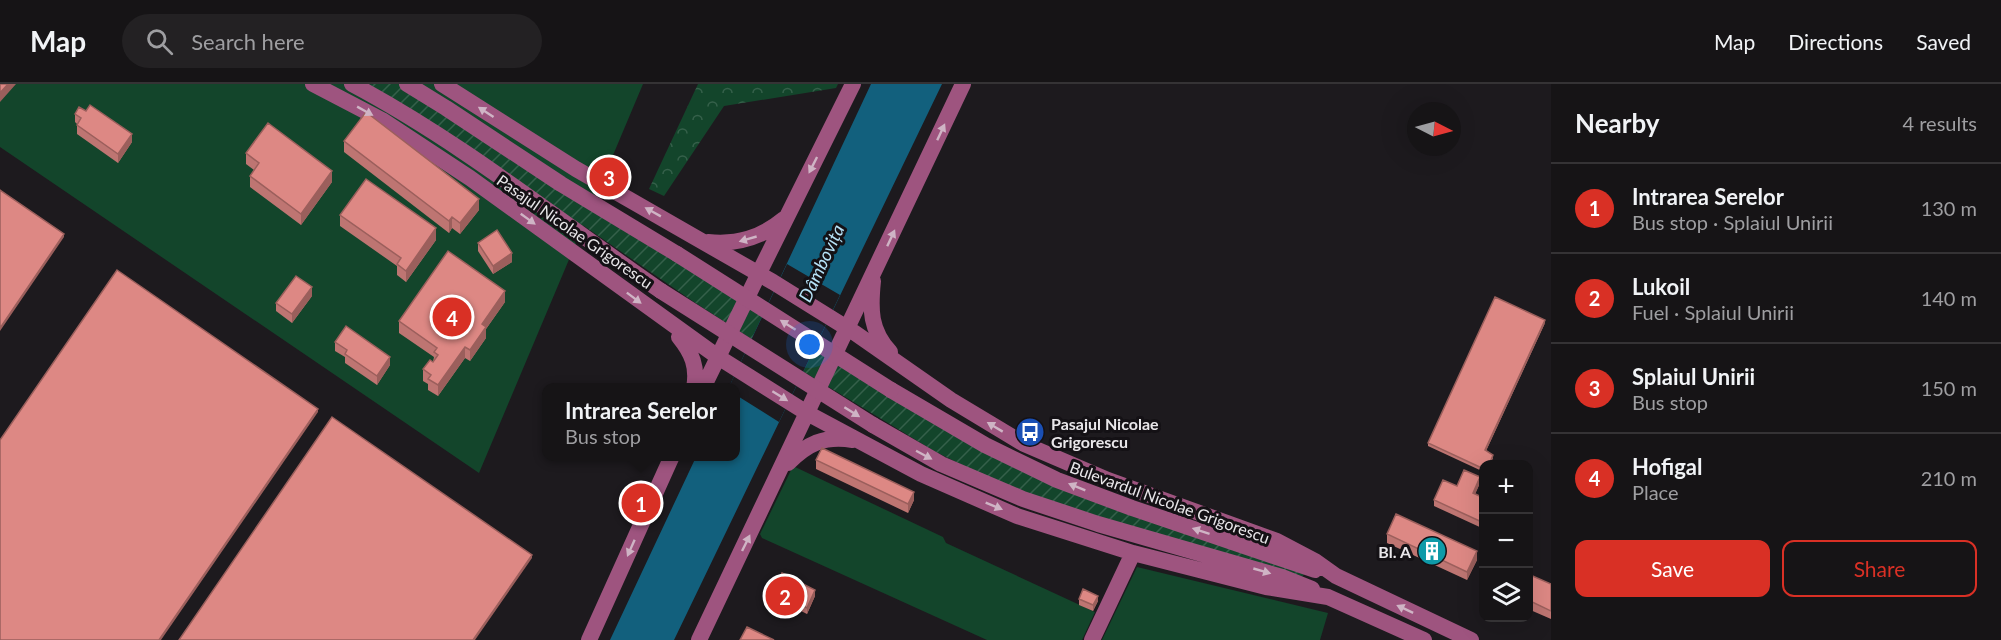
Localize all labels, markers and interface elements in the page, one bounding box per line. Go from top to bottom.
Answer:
search box [122,14,542,68]
text: Map [30,24,86,58]
icon: search [143,25,176,58]
text: Search here [191,28,305,55]
text: Map [1714,29,1755,54]
text: Directions [1788,29,1883,54]
text: Saved [1916,29,1971,54]
north arrow [1407,102,1461,156]
one-way arrow [357,106,374,116]
one-way arrow [478,107,494,118]
text: Nearby [1575,107,1660,139]
text: 4 results [1902,111,1977,135]
one-way arrow [936,123,945,140]
pin: 3 [590,154,628,200]
one-way arrow [808,156,818,173]
street label: Pasajul Nicolae Grigorescu [494,170,656,292]
text: Intrarea Serelor [1632,183,1784,210]
text: 1 [1589,196,1600,220]
text: 130 m [1921,196,1977,220]
one-way arrow [645,207,661,218]
text: Bus stop · Splaiul Unirii [1632,210,1833,234]
one-way arrow [519,213,535,225]
water label: Dâmbovița [794,221,848,305]
one-way arrow [886,229,895,246]
one-way arrow [739,235,757,244]
text: Lukoil [1632,273,1690,300]
text: 2 [1589,286,1600,310]
text: 140 m [1921,286,1977,310]
one-way arrow [627,291,642,303]
pin: 4 [432,294,472,340]
text: Fuel · Splaiul Unirii [1632,300,1794,324]
one-way arrow [780,319,796,330]
your location [795,330,824,359]
text: Splaiul Unirii [1632,363,1755,390]
text: 3 [1589,376,1600,400]
text: 150 m [1921,376,1977,400]
popup [542,383,740,461]
one-way arrow [772,390,788,401]
text: Bus stop [1632,390,1708,414]
text: Intrarea Serelor [565,397,717,424]
one-way arrow [844,406,860,417]
place label: Pasajul Nicolae Grigorescu [1051,414,1159,451]
bus stop icon: Pasajul Nicolae Grigorescu [1014,416,1046,448]
one-way arrow [987,422,1003,433]
text: Bus stop [565,424,641,448]
one-way arrow [916,450,933,460]
text: Hofigal [1632,453,1702,480]
street label: Bulevardul Nicolae Grigorescu [1068,457,1272,547]
map controls [1479,460,1533,622]
button: + [1479,460,1533,514]
text: 4 [1589,466,1600,490]
text: 210 m [1921,466,1977,490]
pin: 1 [622,480,660,526]
text: Place [1632,480,1679,504]
one-way arrow [1068,482,1086,492]
one-way arrow [985,501,1003,511]
button: − [1479,514,1533,568]
one-way arrow [1192,525,1210,535]
one-way arrow [742,534,751,551]
building icon: Bl. A [1416,535,1448,567]
one-way arrow [626,540,636,558]
button: Save [1575,540,1770,597]
button: Share [1782,540,1977,597]
place label: Bl. A [1378,542,1412,561]
one-way arrow [1253,567,1271,576]
button: layers [1479,568,1533,622]
pin: 2 [766,574,804,618]
one-way arrow [1397,604,1414,613]

